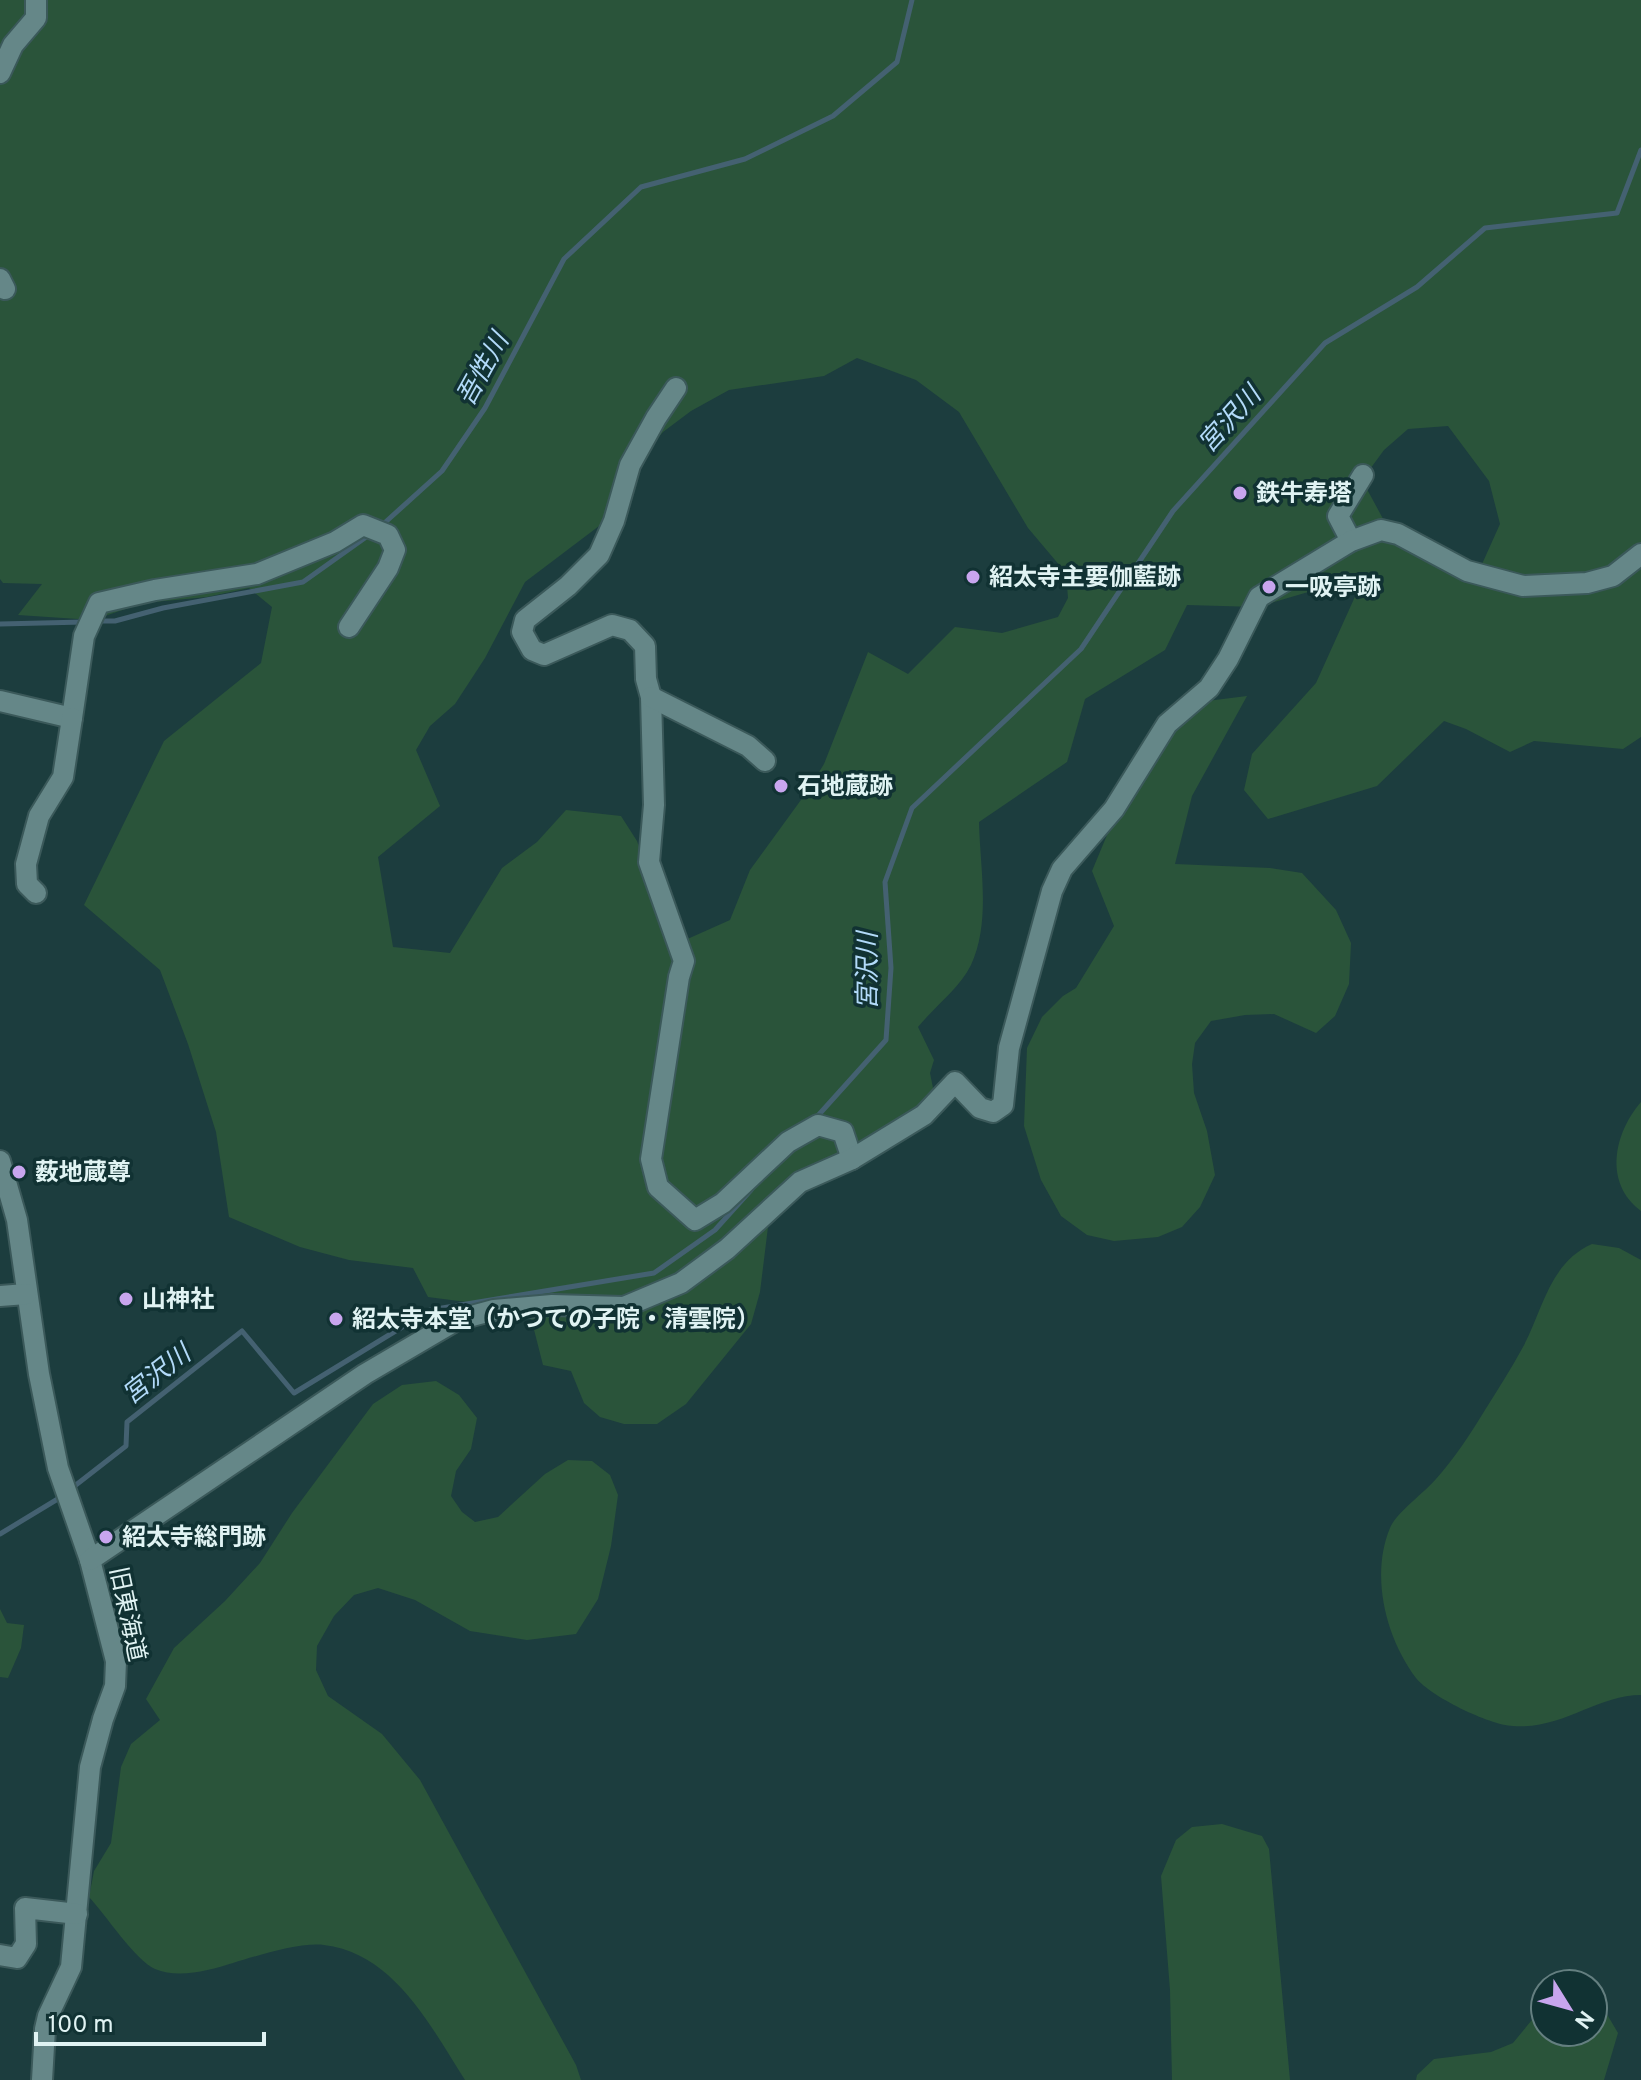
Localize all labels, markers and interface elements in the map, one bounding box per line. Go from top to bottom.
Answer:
water label: 吾性川 [451,325,519,412]
water label: 宮沢川 [1192,378,1271,461]
place label: 鉄牛寿塔 [1256,480,1352,510]
marker: 鉄牛寿塔 [1231,484,1249,502]
place label: 紹太寺主要伽藍跡 [989,564,1181,594]
marker: 紹太寺主要伽藍跡 [964,568,982,586]
place label: 一吸亭跡 [1285,574,1381,604]
marker: 一吸亭跡 [1260,578,1278,596]
place label: 石地蔵跡 [797,773,893,803]
marker: 石地蔵跡 [772,777,790,795]
water label: 宮沢川 [853,929,886,1010]
place label: 薮地蔵尊 [35,1159,131,1189]
marker: 薮地蔵尊 [10,1163,28,1181]
place label: 山神社 [142,1286,214,1316]
marker: 山神社 [117,1290,135,1308]
place label: 紹太寺本堂（かつての子院・清雲院） [352,1306,760,1336]
marker: 紹太寺本堂（かつての子院・清雲院） [327,1310,345,1328]
water label: 宮沢川 [117,1337,201,1413]
place label: 紹太寺総門跡 [122,1524,266,1554]
marker: 紹太寺総門跡 [97,1528,115,1546]
street label: 旧東海道 [101,1564,151,1664]
north arrow [1529,1968,1609,2048]
scale bar [36,1996,264,2046]
text: N [1567,2004,1599,2033]
text: 100 m [48,2011,114,2041]

